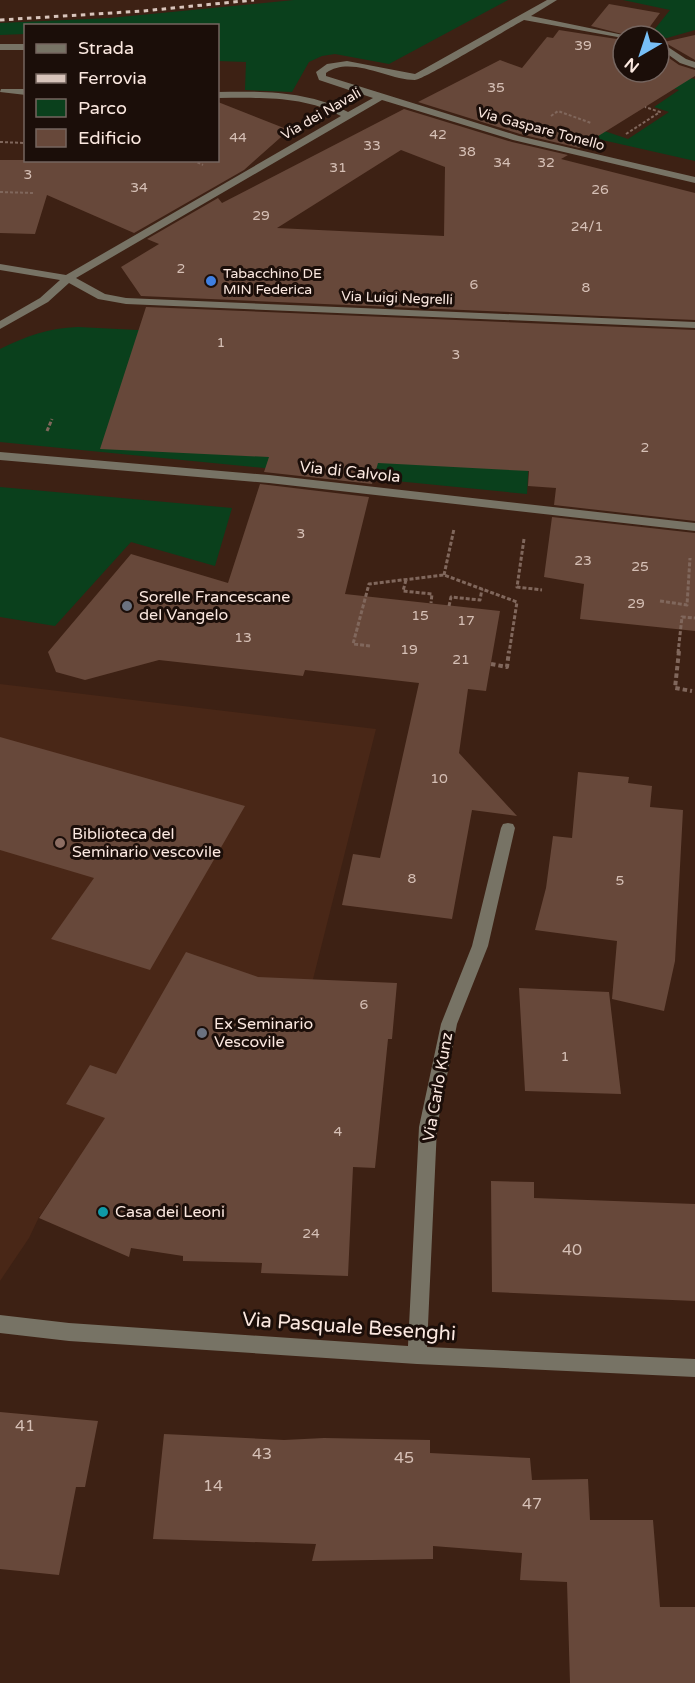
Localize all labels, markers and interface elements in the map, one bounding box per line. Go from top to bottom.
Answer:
legend [24,24,219,162]
north arrow [611,24,671,84]
text: Strada [78,37,134,59]
house number: 39 [574,37,592,54]
text: N [621,53,643,77]
text: Ferrovia [78,67,147,89]
house number: 35 [487,79,505,96]
street label: Via dei Navali [278,84,364,144]
text: Parco [78,97,127,119]
street label: Via Gaspare Tonello [475,104,607,154]
house number: 42 [429,126,447,143]
text: Edificio [78,127,142,149]
house number: 44 [229,129,247,146]
house number: 33 [363,137,381,154]
house number: 38 [458,143,476,160]
house number: 34 [493,154,511,171]
house number: 32 [537,154,555,171]
house number: 31 [329,159,347,176]
house number: 3 [24,166,32,183]
house number: 34 [130,179,148,196]
house number: 26 [591,181,609,198]
house number: 29 [252,207,270,224]
house number: 24/1 [571,218,603,235]
house number: 2 [177,260,185,277]
place label: Tabacchino DE MIN Federica [223,265,322,298]
marker: Tabacchino DE MIN Federica [204,274,218,288]
house number: 6 [470,276,479,293]
house number: 8 [582,279,591,296]
street label: Via Luigi Negrelli [341,288,453,308]
house number: 1 [217,334,225,351]
house number: 3 [452,346,460,363]
house number: 2 [641,439,649,456]
street label: Via di Calvola [298,457,402,487]
house number: 3 [297,525,305,542]
house number: 23 [574,552,592,569]
house number: 25 [631,558,649,575]
place label: Sorelle Francescane del Vangelo [139,587,290,625]
house number: 29 [627,595,645,612]
marker: Sorelle Francescane del Vangelo [120,599,134,613]
house number: 15 [411,607,429,624]
house number: 17 [457,612,475,629]
house number: 13 [234,629,252,646]
house number: 19 [400,641,418,658]
house number: 21 [452,651,470,668]
house number: 10 [430,770,448,787]
place label: Biblioteca del Seminario vescovile [72,824,221,862]
marker: Biblioteca del Seminario vescovile [53,836,67,850]
house number: 8 [408,870,417,887]
house number: 5 [616,872,624,889]
house number: 6 [360,996,369,1013]
place label: Ex Seminario Vescovile [214,1014,313,1052]
marker: Ex Seminario Vescovile [195,1026,209,1040]
street label: Via Carlo Kunz [419,1031,457,1143]
house number: 1 [561,1048,569,1065]
house number: 4 [334,1123,343,1140]
place label: Casa dei Leoni [115,1202,225,1222]
marker: Casa dei Leoni [96,1205,110,1219]
house number: 24 [302,1225,320,1242]
house number: 40 [562,1240,582,1260]
street label: Via Pasquale Besenghi [241,1308,457,1346]
house number: 41 [15,1416,35,1436]
house number: 43 [252,1444,272,1464]
house number: 45 [394,1448,414,1468]
house number: 14 [203,1476,223,1496]
house number: 47 [522,1494,542,1514]

